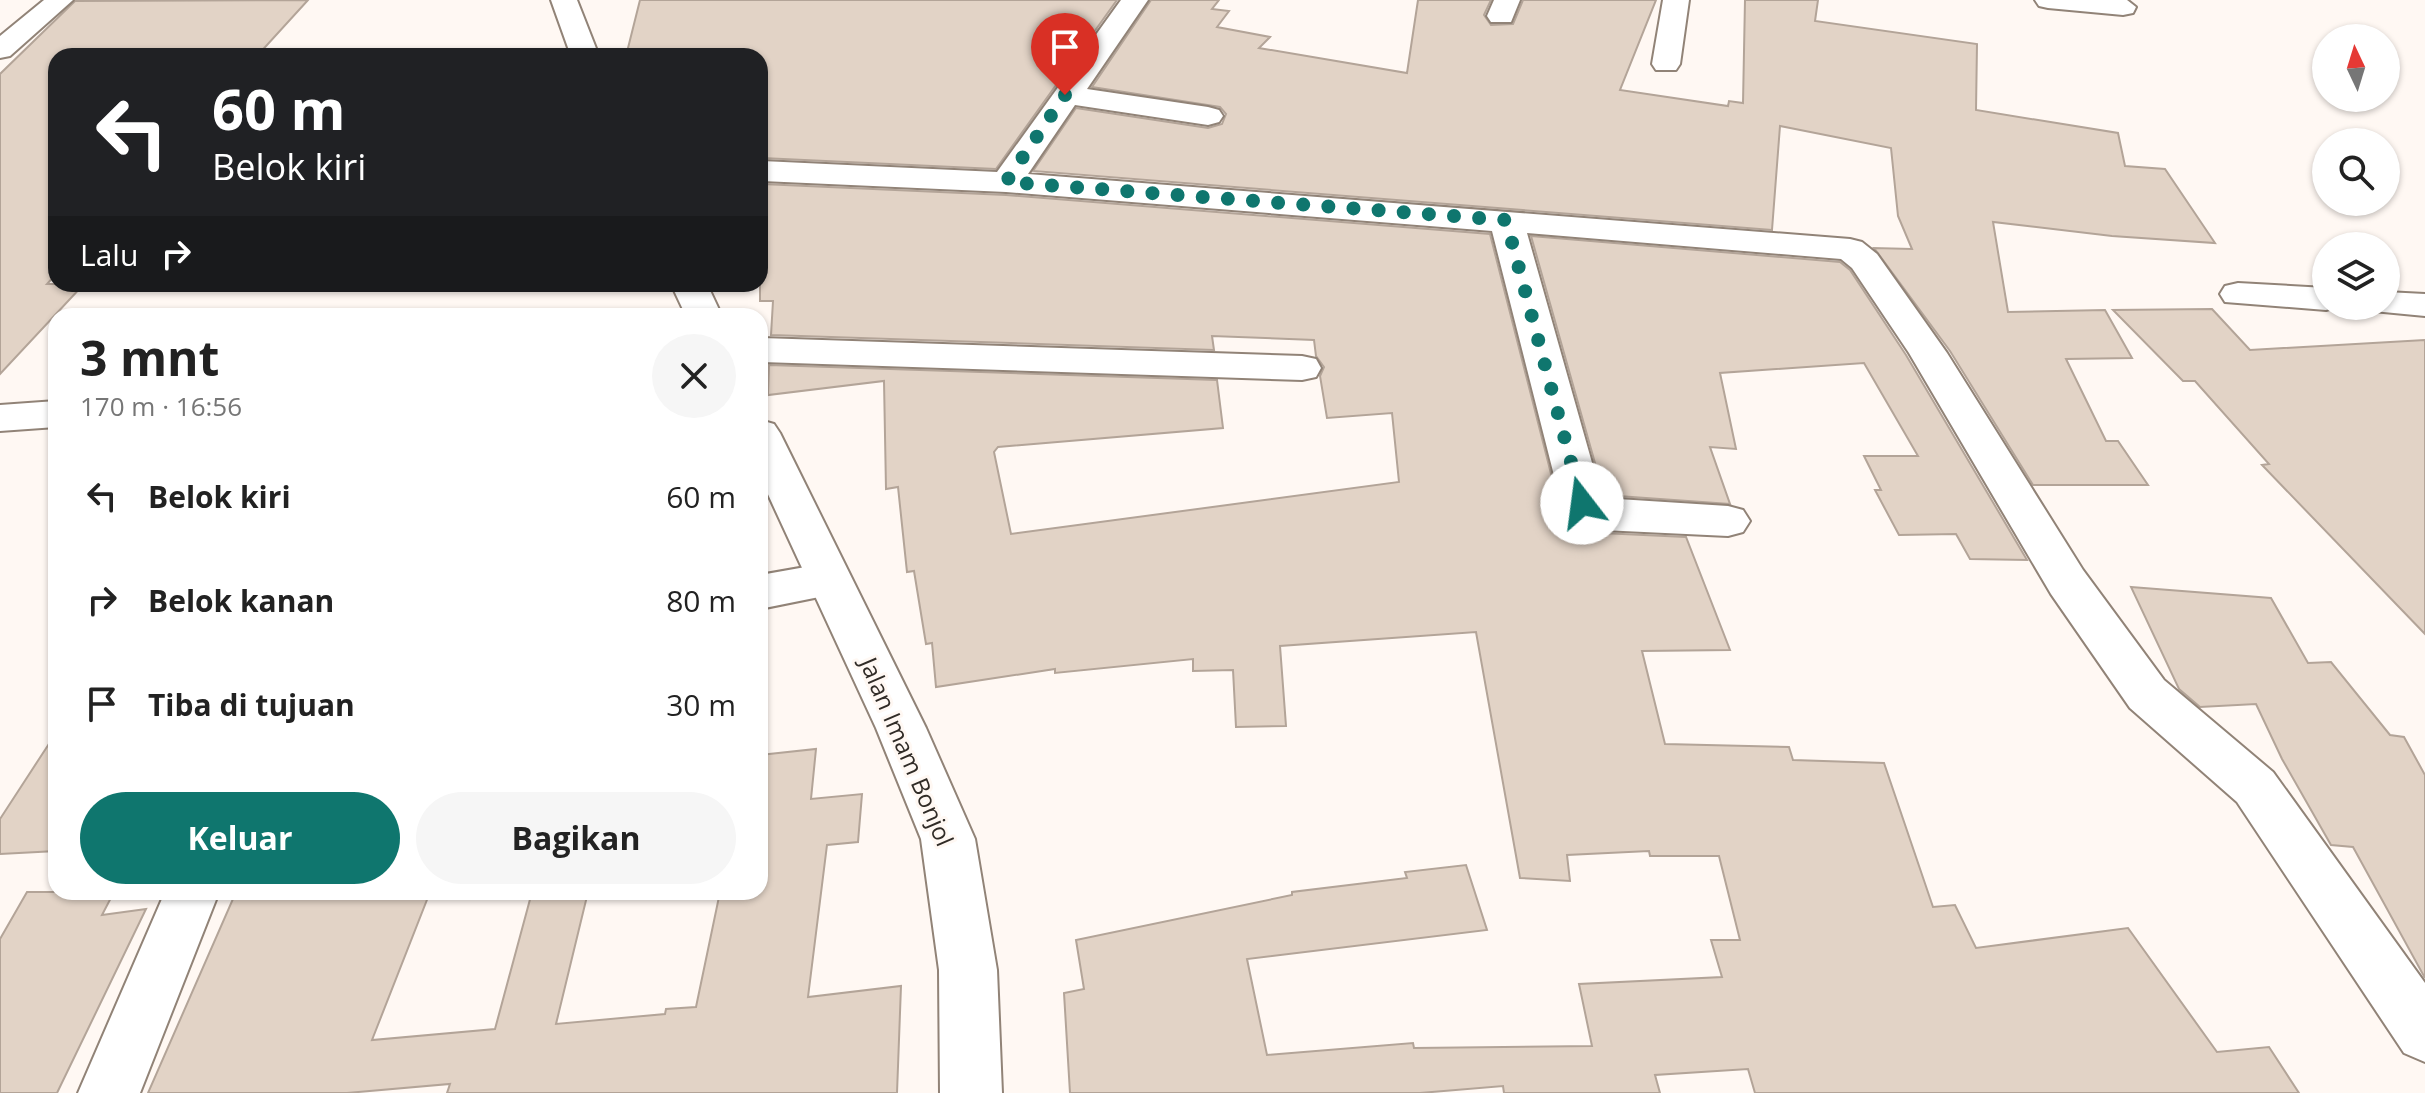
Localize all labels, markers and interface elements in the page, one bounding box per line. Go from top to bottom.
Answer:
pin [1031,13,1099,95]
north arrow [2312,24,2400,112]
map controls [2312,24,2400,320]
icon: arrive [1043,25,1087,69]
text: 60 m [212,70,346,146]
icon: left [80,80,184,184]
button: search [2312,128,2400,216]
text: Belok kiri [212,142,366,191]
icon: right [154,232,198,276]
button: layers [2312,232,2400,320]
text: Lalu [80,234,138,275]
text: 3 mnt [80,325,219,390]
button: close [652,334,736,418]
text: 170 m · 16:56 [80,388,242,424]
position arrow [1540,461,1624,545]
icon: left [80,474,124,518]
text: Belok kiri [148,476,291,517]
text: 60 m [666,476,736,517]
icon: right [80,578,124,622]
text: Belok kanan [148,580,334,621]
text: 80 m [666,580,736,621]
street label: Jalan Imam Bonjol [852,650,962,851]
icon: arrive [80,682,124,726]
text: Tiba di tujuan [148,684,355,725]
text: 30 m [666,684,736,725]
button: Keluar [80,792,400,884]
button: Bagikan [416,792,736,884]

